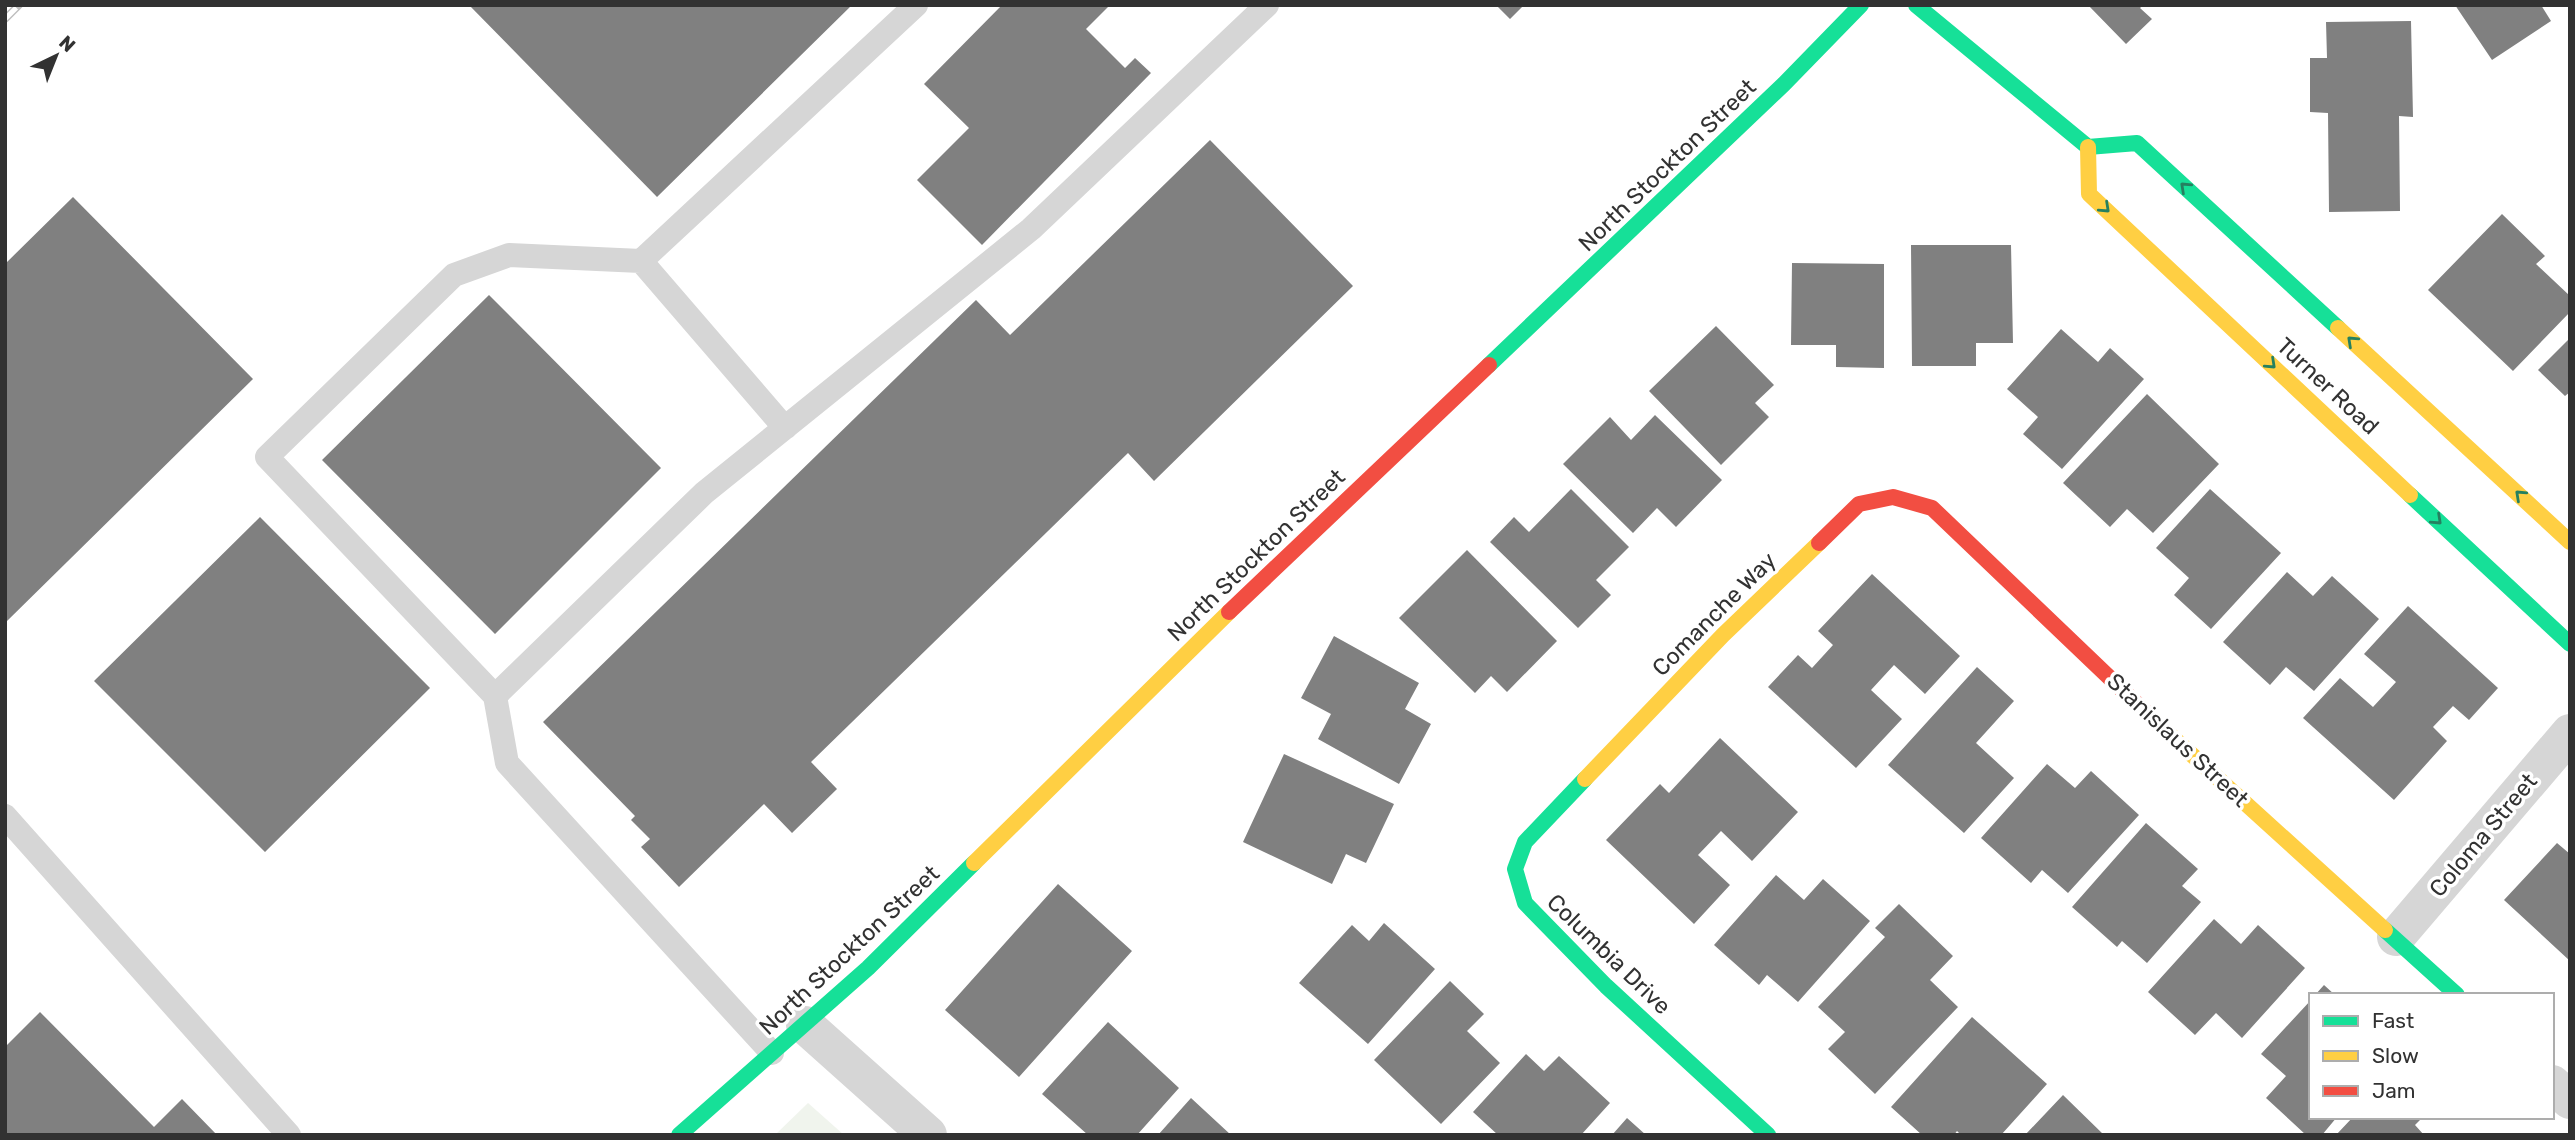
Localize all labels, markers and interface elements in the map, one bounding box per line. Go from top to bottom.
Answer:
north arrow [21,21,91,91]
text: N [54,31,80,57]
street label: North Stockton Street [1572,73,1762,257]
one-way arrow [2180,183,2193,195]
one-way arrow [2097,200,2110,213]
street label: Turner Road [2271,332,2385,440]
one-way arrow [2347,337,2360,349]
one-way arrow [2263,356,2276,368]
street label: North Stockton Street [1161,463,1351,647]
one-way arrow [2515,491,2528,504]
one-way arrow [2429,511,2442,524]
street label: Comanche Way [1646,546,1782,682]
street label: Stanislaus Street [2101,667,2255,813]
street label: Coloma Street [2423,768,2543,902]
street label: North Stockton Street [753,859,945,1041]
street label: Columbia Drive [1541,888,1677,1020]
legend [2309,993,2554,1119]
text: Fast [2372,1008,2414,1033]
text: Slow [2372,1043,2419,1068]
text: Jam [2372,1078,2416,1103]

